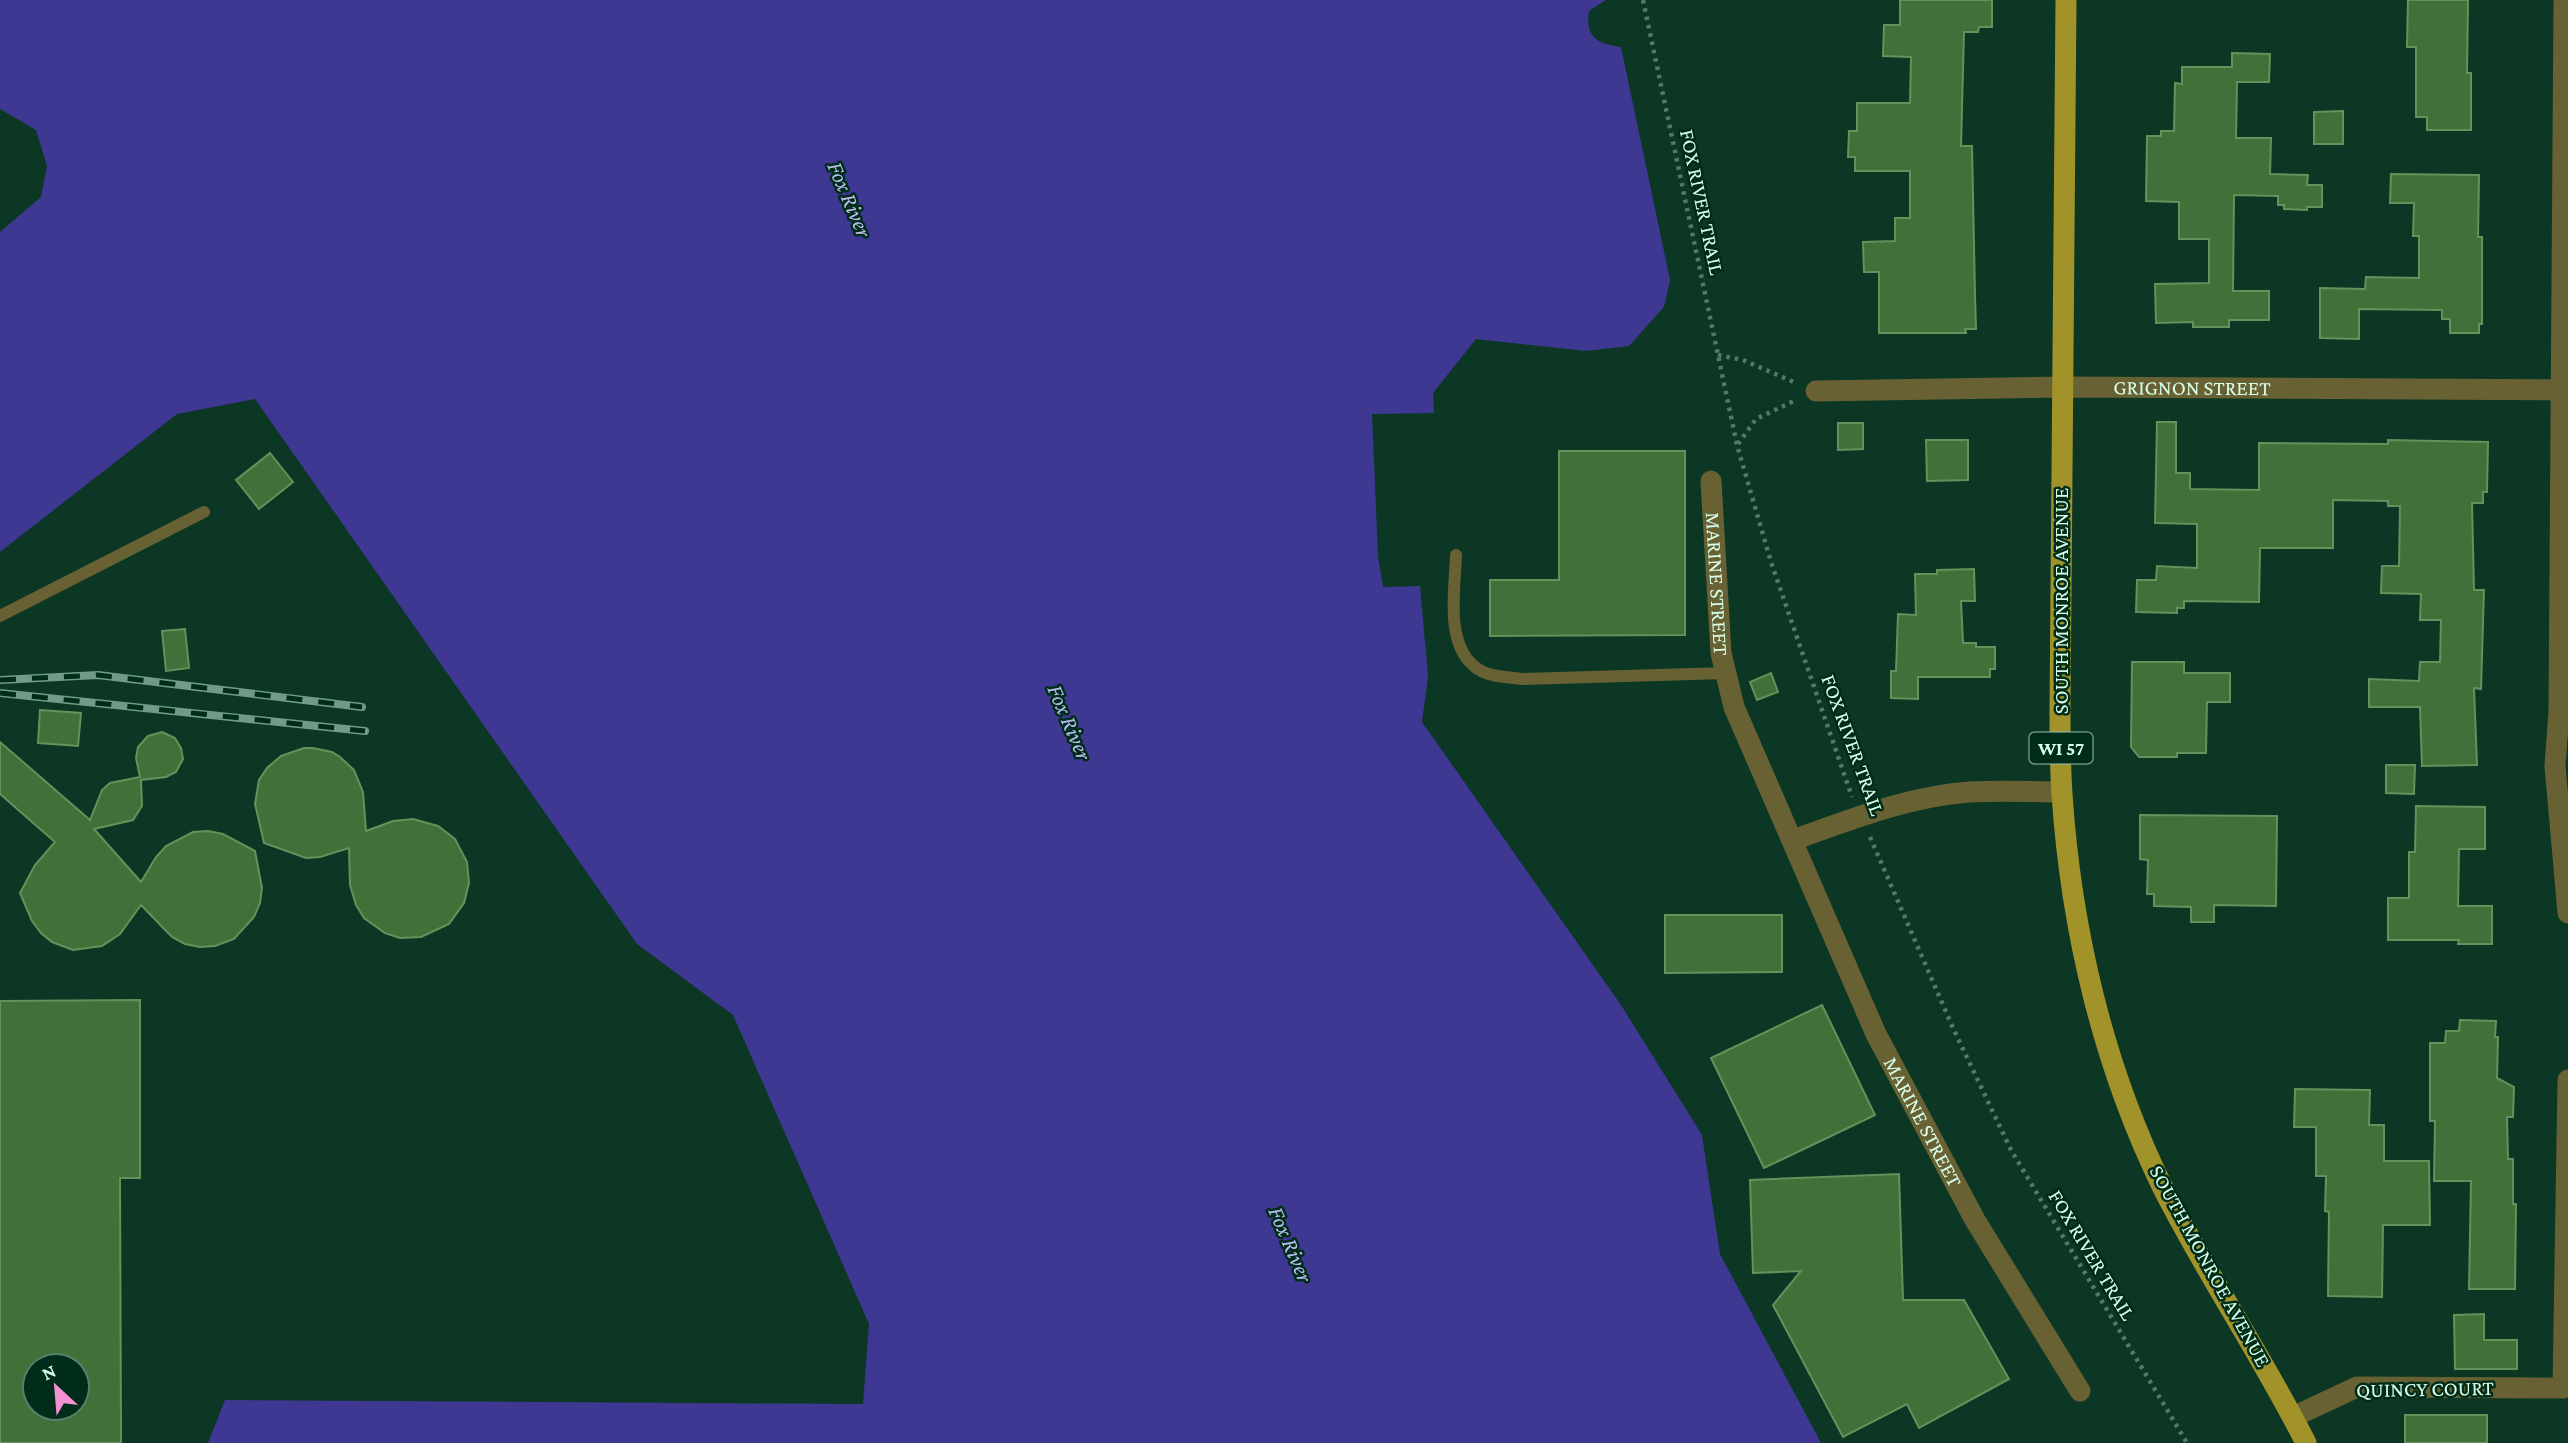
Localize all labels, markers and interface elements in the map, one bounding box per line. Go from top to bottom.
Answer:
street label: FOX RIVER TRAIL [1675,127,1729,277]
water label: Fox River [822,157,878,242]
street label: GRIGNON STREET [2113,375,2271,400]
street label: SOUTH MONROE AVENUE [2049,488,2073,714]
street label: MARINE STREET [1701,511,1733,657]
street label: FOX RIVER TRAIL [1816,671,1890,819]
water label: Fox River [1042,680,1098,765]
road number: WI 57 [2030,733,2092,764]
street label: MARINE STREET [1878,1053,1967,1191]
street label: SOUTH MONROE AVENUE [2145,1161,2275,1371]
street label: FOX RIVER TRAIL [2044,1185,2141,1325]
water label: Fox River [1263,1202,1319,1287]
north arrow [21,1352,91,1422]
text: N [38,1360,59,1384]
street label: QUINCY COURT [2356,1376,2495,1402]

